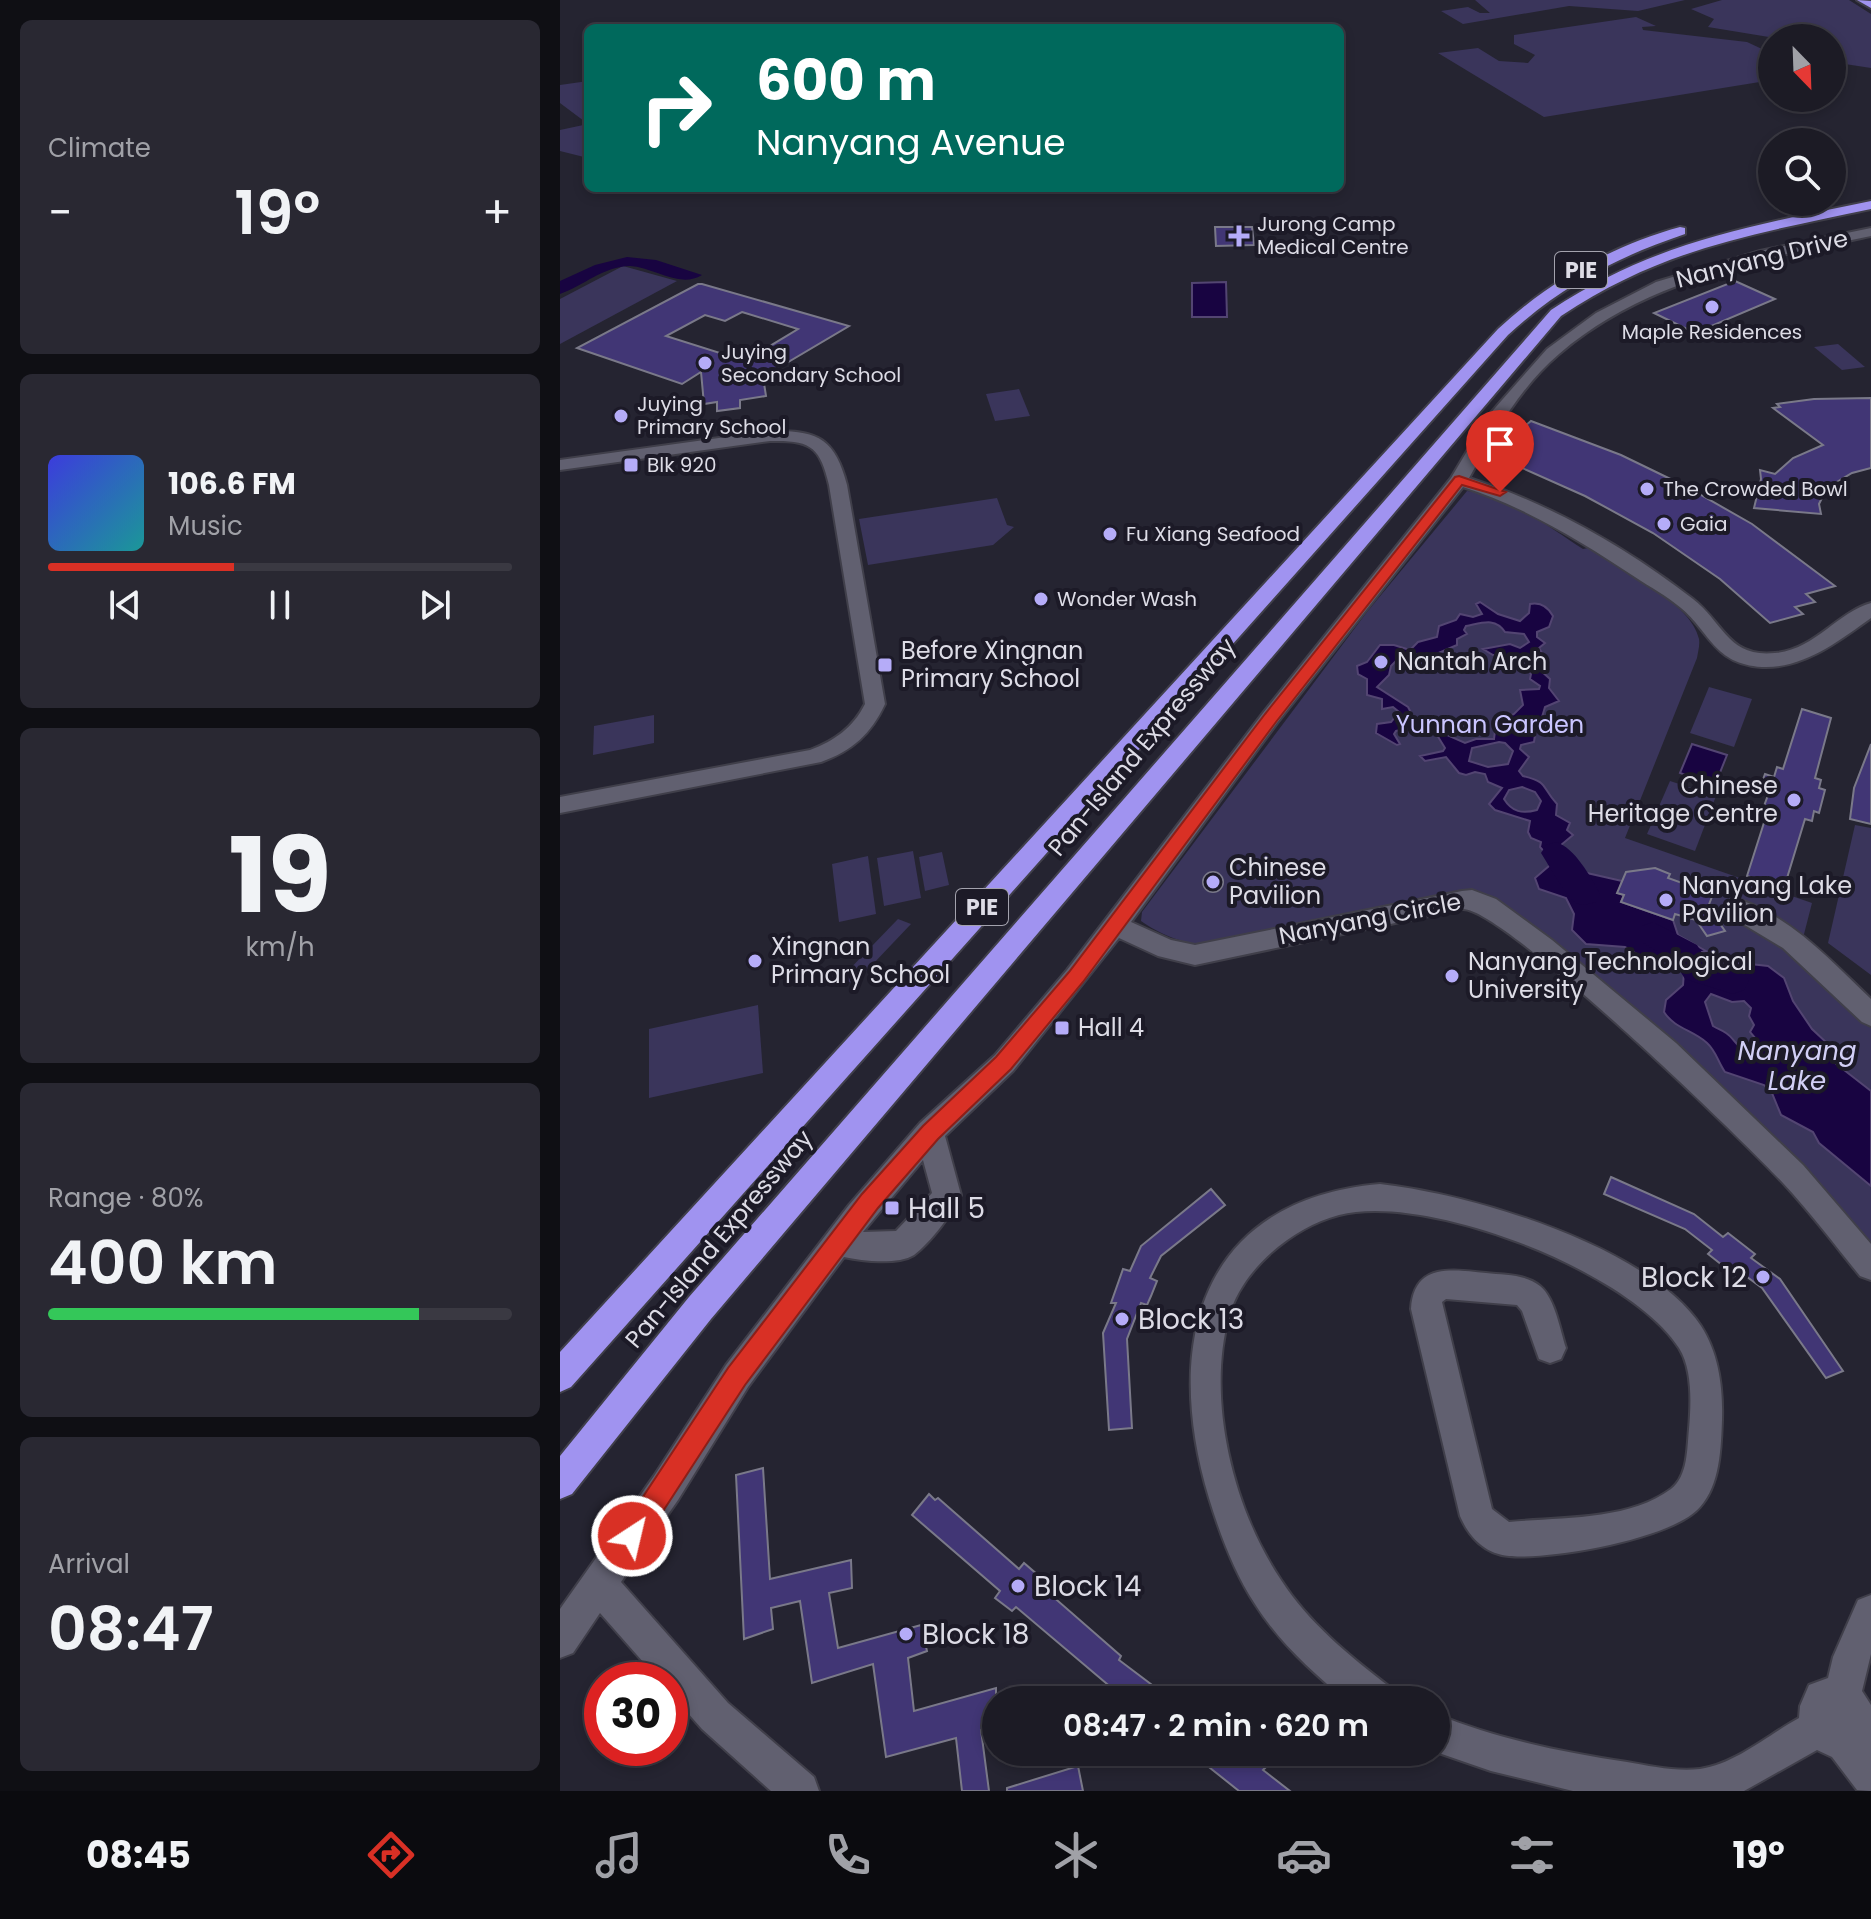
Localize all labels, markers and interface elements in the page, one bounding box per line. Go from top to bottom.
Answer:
north arrow [1758,24,1846,112]
map controls [1758,24,1846,216]
text: 600 m [756,41,936,120]
icon: right [624,56,728,160]
text: Nanyang Avenue [756,117,1065,168]
button: search [1758,128,1846,216]
text: Climate [48,130,151,166]
text: 19° [234,171,320,255]
text: − [48,182,72,243]
text: + [482,182,512,243]
place label: Jurong Camp Medical Centre [1257,210,1409,261]
street label: Nanyang Drive [1672,221,1851,296]
marker: Jurong Camp Medical Centre [1228,225,1250,247]
road number: PIE [1555,252,1607,288]
marker: Maple Residences [1703,298,1721,316]
place label: Maple Residences [1622,318,1802,346]
place label: Juying Secondary School [721,338,901,389]
marker: Juying Secondary School [696,354,714,372]
place label: Juying Primary School [637,390,786,441]
marker: Juying Primary School [612,407,630,425]
pin [1466,410,1534,492]
icon: arrive [1478,422,1522,466]
place label: Blk 920 [647,451,716,479]
marker: Blk 920 [622,456,640,474]
text: 106.6 FM [168,462,296,505]
place label: The Crowded Bowl [1663,475,1848,503]
marker: The Crowded Bowl [1638,480,1656,498]
text: Music [168,508,243,544]
place label: Gaia [1680,510,1728,538]
marker: Gaia [1655,515,1673,533]
place label: Fu Xiang Seafood [1126,520,1300,548]
marker: Fu Xiang Seafood [1101,525,1119,543]
icon: previous [103,583,147,627]
icon: pause [258,583,302,627]
icon: next [413,583,457,627]
place label: Wonder Wash [1057,585,1197,613]
marker: Wonder Wash [1032,590,1050,608]
street label: Pan-Island Expressway [1040,630,1243,863]
place label: Before Xingnan Primary School [901,634,1083,695]
place label: Nantah Arch [1397,645,1547,678]
marker: Nantah Arch [1372,653,1390,671]
marker: Before Xingnan Primary School [876,656,894,674]
park label: Yunnan Garden [1396,708,1584,741]
place label: Chinese Heritage Centre [1588,769,1778,830]
marker: Chinese Heritage Centre [1785,791,1803,809]
text: 19 [228,803,332,948]
place label: Chinese Pavilion [1229,851,1326,912]
place label: Nanyang Lake Pavilion [1682,869,1852,930]
marker: Chinese Pavilion [1204,873,1222,891]
street label: Nanyang Circle [1276,885,1464,952]
road number: PIE [956,889,1008,925]
marker: Nanyang Lake Pavilion [1657,891,1675,909]
text: km/h [245,929,315,965]
place label: Xingnan Primary School [771,930,950,991]
place label: Nanyang Technological University [1468,945,1753,1006]
marker: Xingnan Primary School [746,952,764,970]
marker: Nanyang Technological University [1443,967,1461,985]
place label: Hall 4 [1078,1011,1144,1044]
marker: Hall 4 [1053,1019,1071,1037]
water label: Nanyang Lake [1738,1033,1856,1099]
street label: Pan-Island Expressway [617,1122,820,1355]
text: Range · 80% [48,1180,204,1216]
place label: Hall 5 [908,1189,985,1228]
marker: Hall 5 [883,1199,901,1217]
text: 400 km [48,1221,277,1305]
place label: Block 12 [1641,1258,1747,1297]
marker: Block 12 [1754,1268,1772,1286]
place label: Block 13 [1138,1300,1244,1339]
marker: Block 13 [1113,1310,1131,1328]
position arrow [590,1494,674,1578]
text: Arrival [48,1546,130,1582]
place label: Block 14 [1034,1567,1141,1606]
marker: Block 14 [1009,1577,1027,1595]
text: 08:47 [48,1587,214,1671]
place label: Block 18 [922,1615,1030,1654]
marker: Block 18 [897,1625,915,1643]
speed limit sign: 30 [584,1662,688,1766]
text: 08:47 · 2 min · 620 m [1063,1704,1369,1747]
icon: directions [363,1827,419,1883]
icon: music [591,1827,647,1883]
icon: phone [820,1827,876,1883]
icon: climate [1048,1827,1104,1883]
icon: car [1276,1827,1332,1883]
icon: filters [1504,1827,1560,1883]
text: 08:45 [86,1830,191,1881]
text: 19° [1732,1830,1785,1881]

